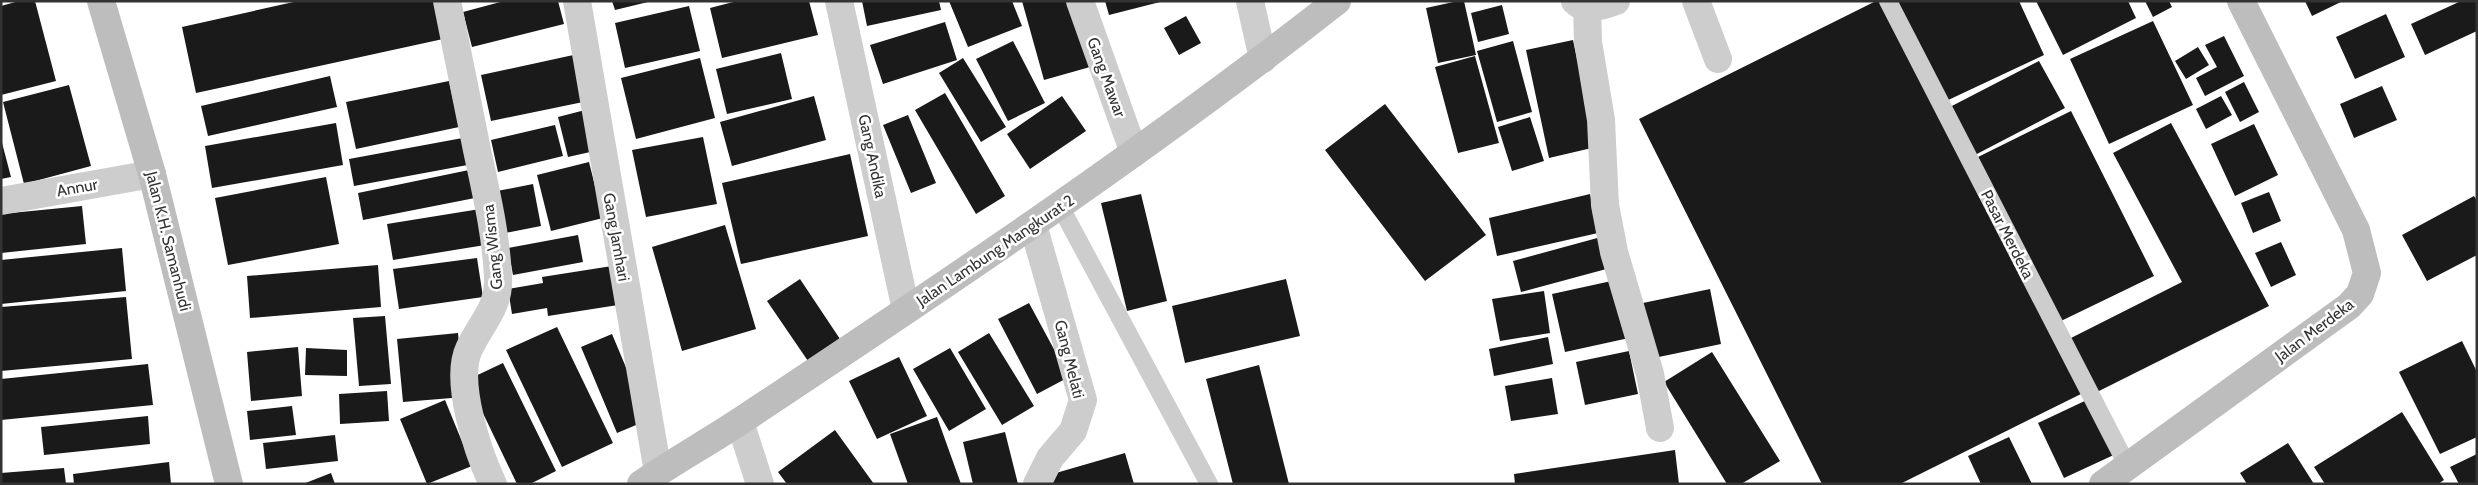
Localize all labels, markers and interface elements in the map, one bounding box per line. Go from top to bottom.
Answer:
street label: Gang Mawar [1083,35,1130,121]
street label: Gang Andika [854,113,891,200]
street label: Jalan K.H. Samanhudi [142,168,195,313]
street label: Annur [55,174,100,200]
street label: Pasar Merdeka [1977,187,2038,282]
street label: Gang Jamhari [599,191,634,283]
street label: Jalan Lambung Mangkurat 2 [912,191,1078,311]
street label: Gang Wisma [479,203,506,291]
street label: Jalan Merdeka [2271,295,2358,367]
street label: Gang Melati [1051,318,1088,400]

